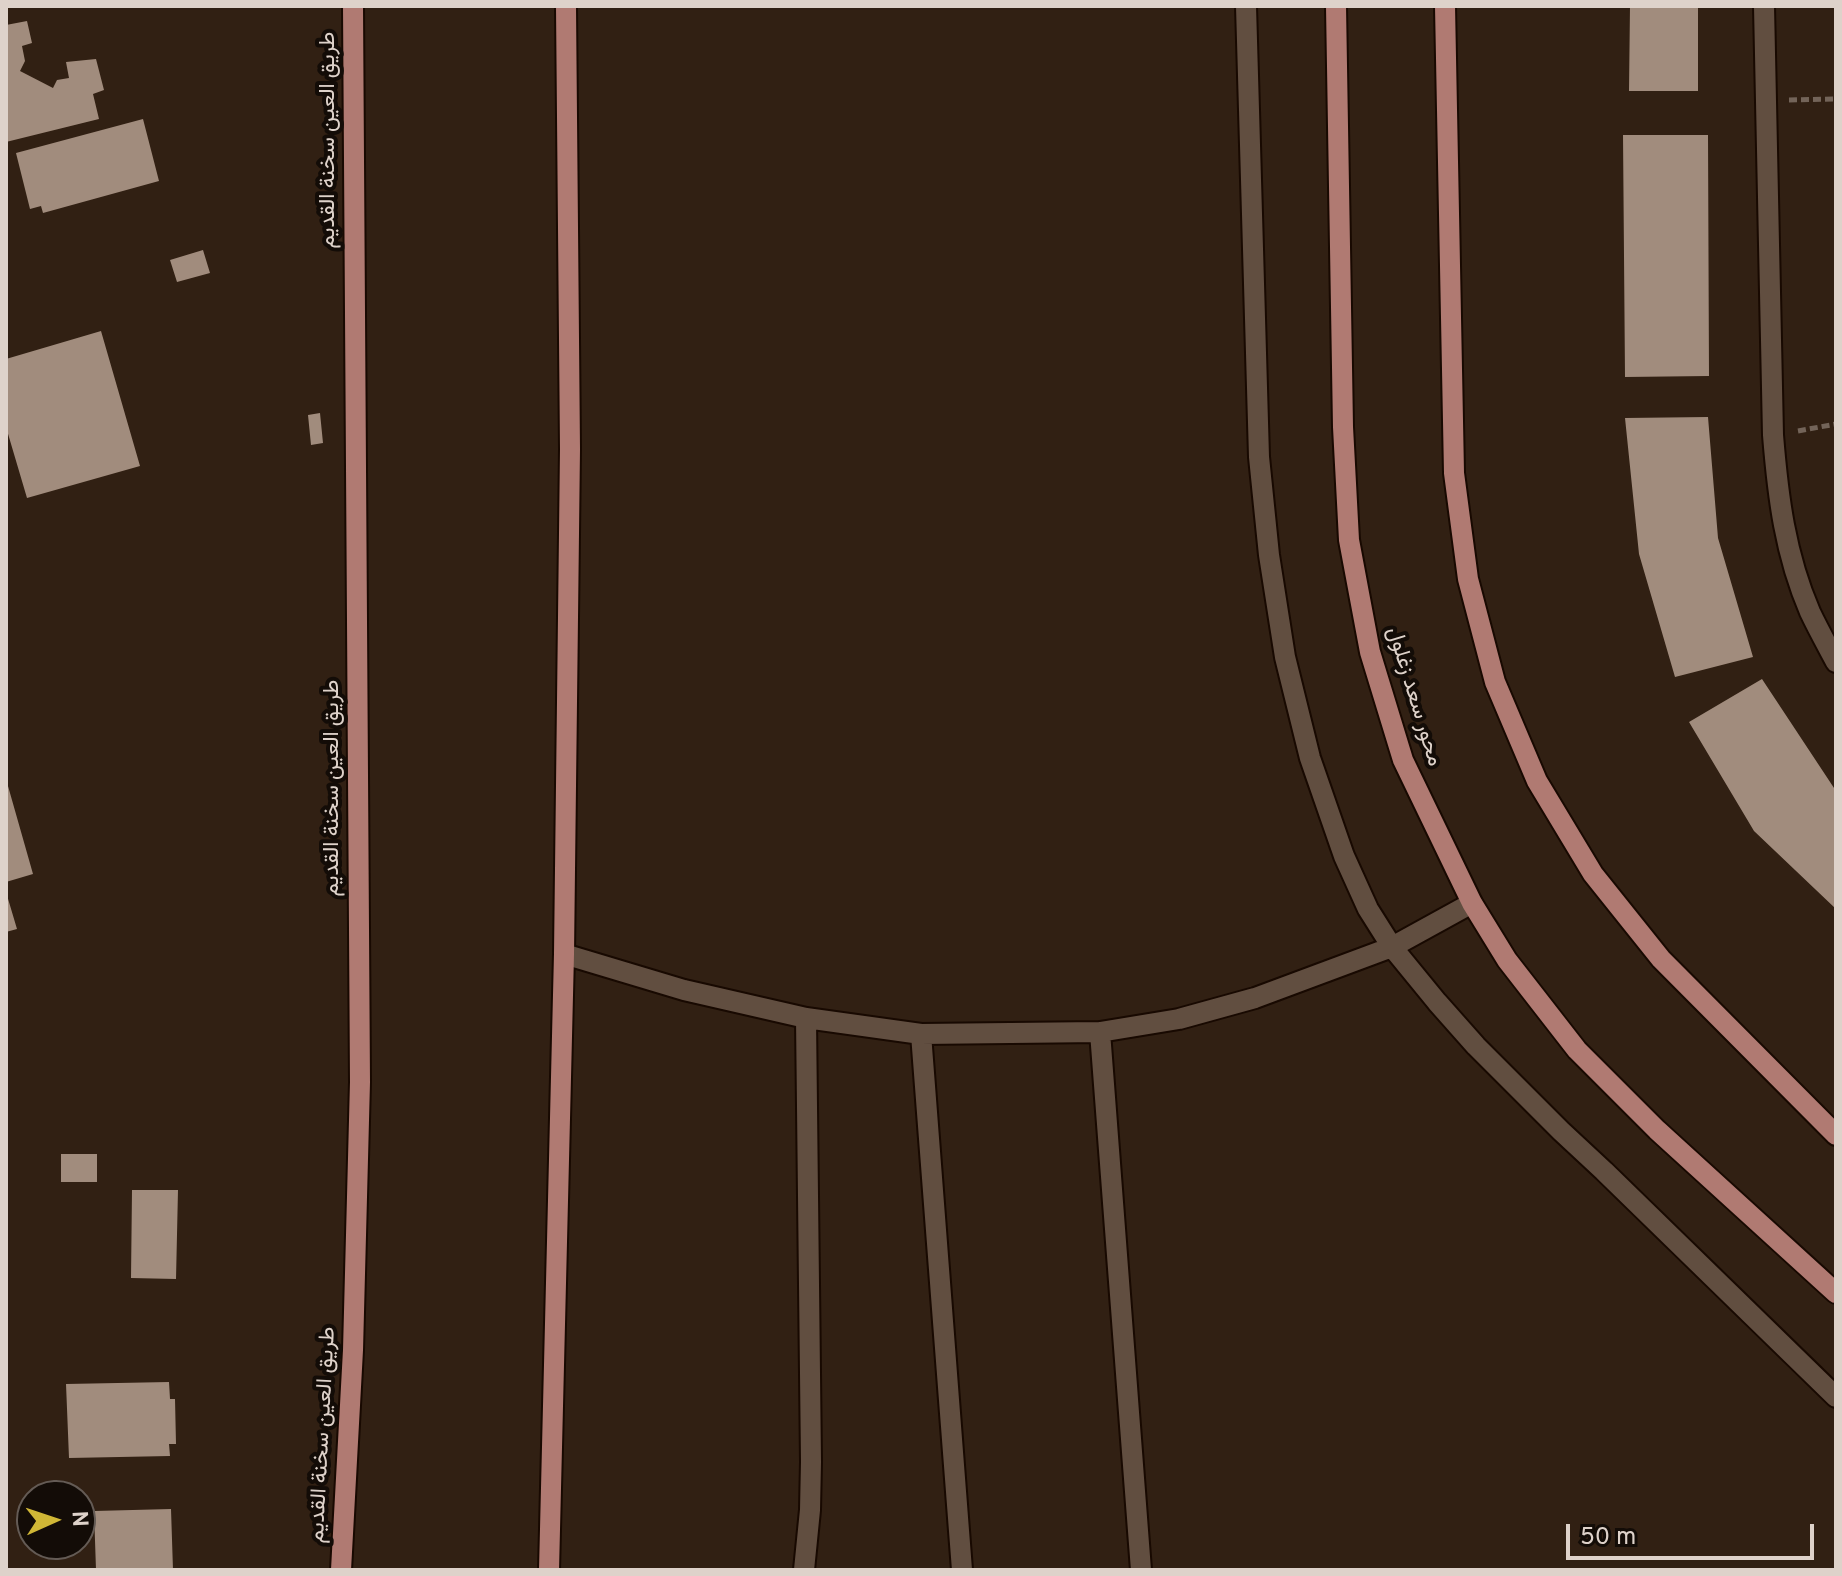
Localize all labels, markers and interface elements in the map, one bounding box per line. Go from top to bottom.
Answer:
street label: طريق العين سخنة القديم [317,32,343,248]
street label: محور سعد زغلول [1379,624,1447,770]
street label: طريق العين سخنة القديم [321,680,347,896]
street label: طريق العين سخنة القديم [305,1326,343,1544]
north arrow [16,1480,96,1560]
scale bar [1570,1508,1818,1558]
text: N [65,1510,92,1527]
text: 50 m [1580,1523,1636,1553]

